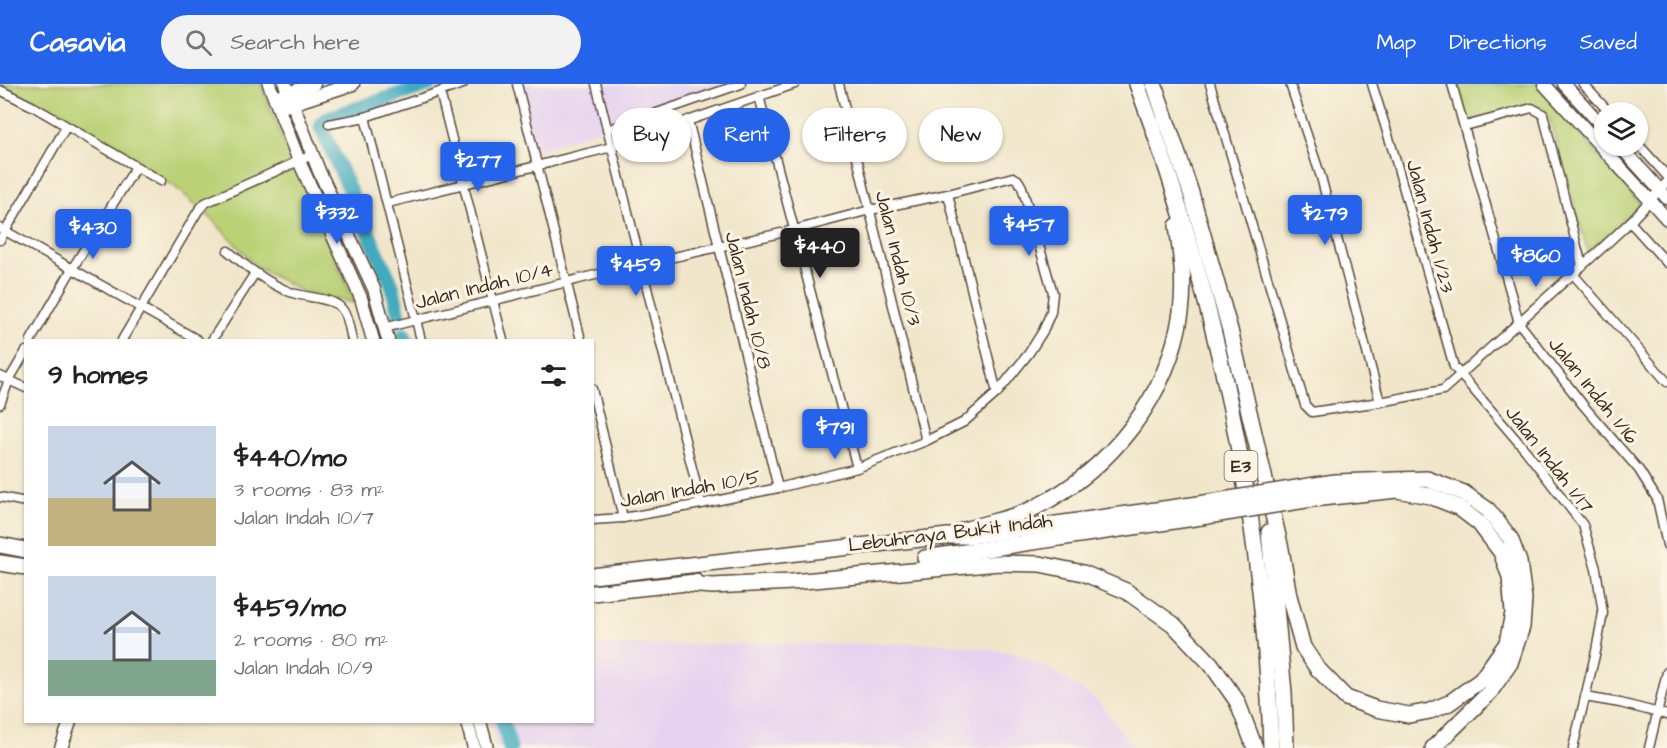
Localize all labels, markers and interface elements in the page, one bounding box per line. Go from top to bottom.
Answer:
search box [161,15,581,69]
text: Casavia [30,23,125,62]
icon: search [182,26,215,59]
text: Search here [230,27,360,58]
text: Map [1376,28,1416,57]
text: Directions [1449,28,1547,57]
text: Saved [1580,28,1637,57]
map controls [1594,102,1648,156]
button: layers [1594,102,1648,156]
chip: Buy [612,108,691,162]
chip: Rent [703,108,790,162]
chip: Filters [802,108,907,162]
chip: New [919,108,1003,162]
pin: $277 [442,142,514,193]
text: $277 [454,147,502,175]
street label: Jalan Indah 1/23 [1399,157,1461,296]
street label: Jalan Indah 10/3 [868,188,928,329]
pin: $332 [301,194,373,245]
pin: $279 [1289,195,1361,246]
text: $332 [316,199,358,227]
text: $279 [1302,200,1348,228]
pin: $457 [993,206,1065,257]
pin: $430 [57,209,129,260]
text: $457 [1003,211,1055,239]
text: $430 [69,214,117,242]
pin: $440 [784,228,856,279]
street label: Jalan Indah 10/8 [717,229,779,372]
text: $440 [795,233,845,261]
pin: $860 [1500,237,1572,288]
text: $860 [1511,242,1561,270]
pin: $459 [600,246,672,297]
text: $459 [611,251,661,279]
street label: Jalan Indah 10/4 [412,255,557,317]
street label: Jalan Indah 1/16 [1541,331,1645,450]
text: 9 homes [48,357,148,393]
icon: filters [537,359,570,392]
street label: Jalan Indah 1/17 [1498,400,1600,519]
pin: $791 [799,409,871,460]
text: $791 [816,414,854,442]
text: $440/mo [234,440,347,476]
icon: home [96,450,168,522]
road number: E3 [1224,451,1258,481]
street label: Jalan Indah 10/5 [618,463,762,515]
text: 3 rooms · 83 m² [234,476,384,504]
text: Jalan Indah 10/7 [234,504,374,532]
street label: Lebuhraya Bukit Indah [846,507,1054,560]
text: $459/mo [234,590,346,626]
icon: home [96,600,168,672]
text: 2 rooms · 80 m² [234,626,388,654]
text: Jalan Indah 10/9 [234,654,373,682]

